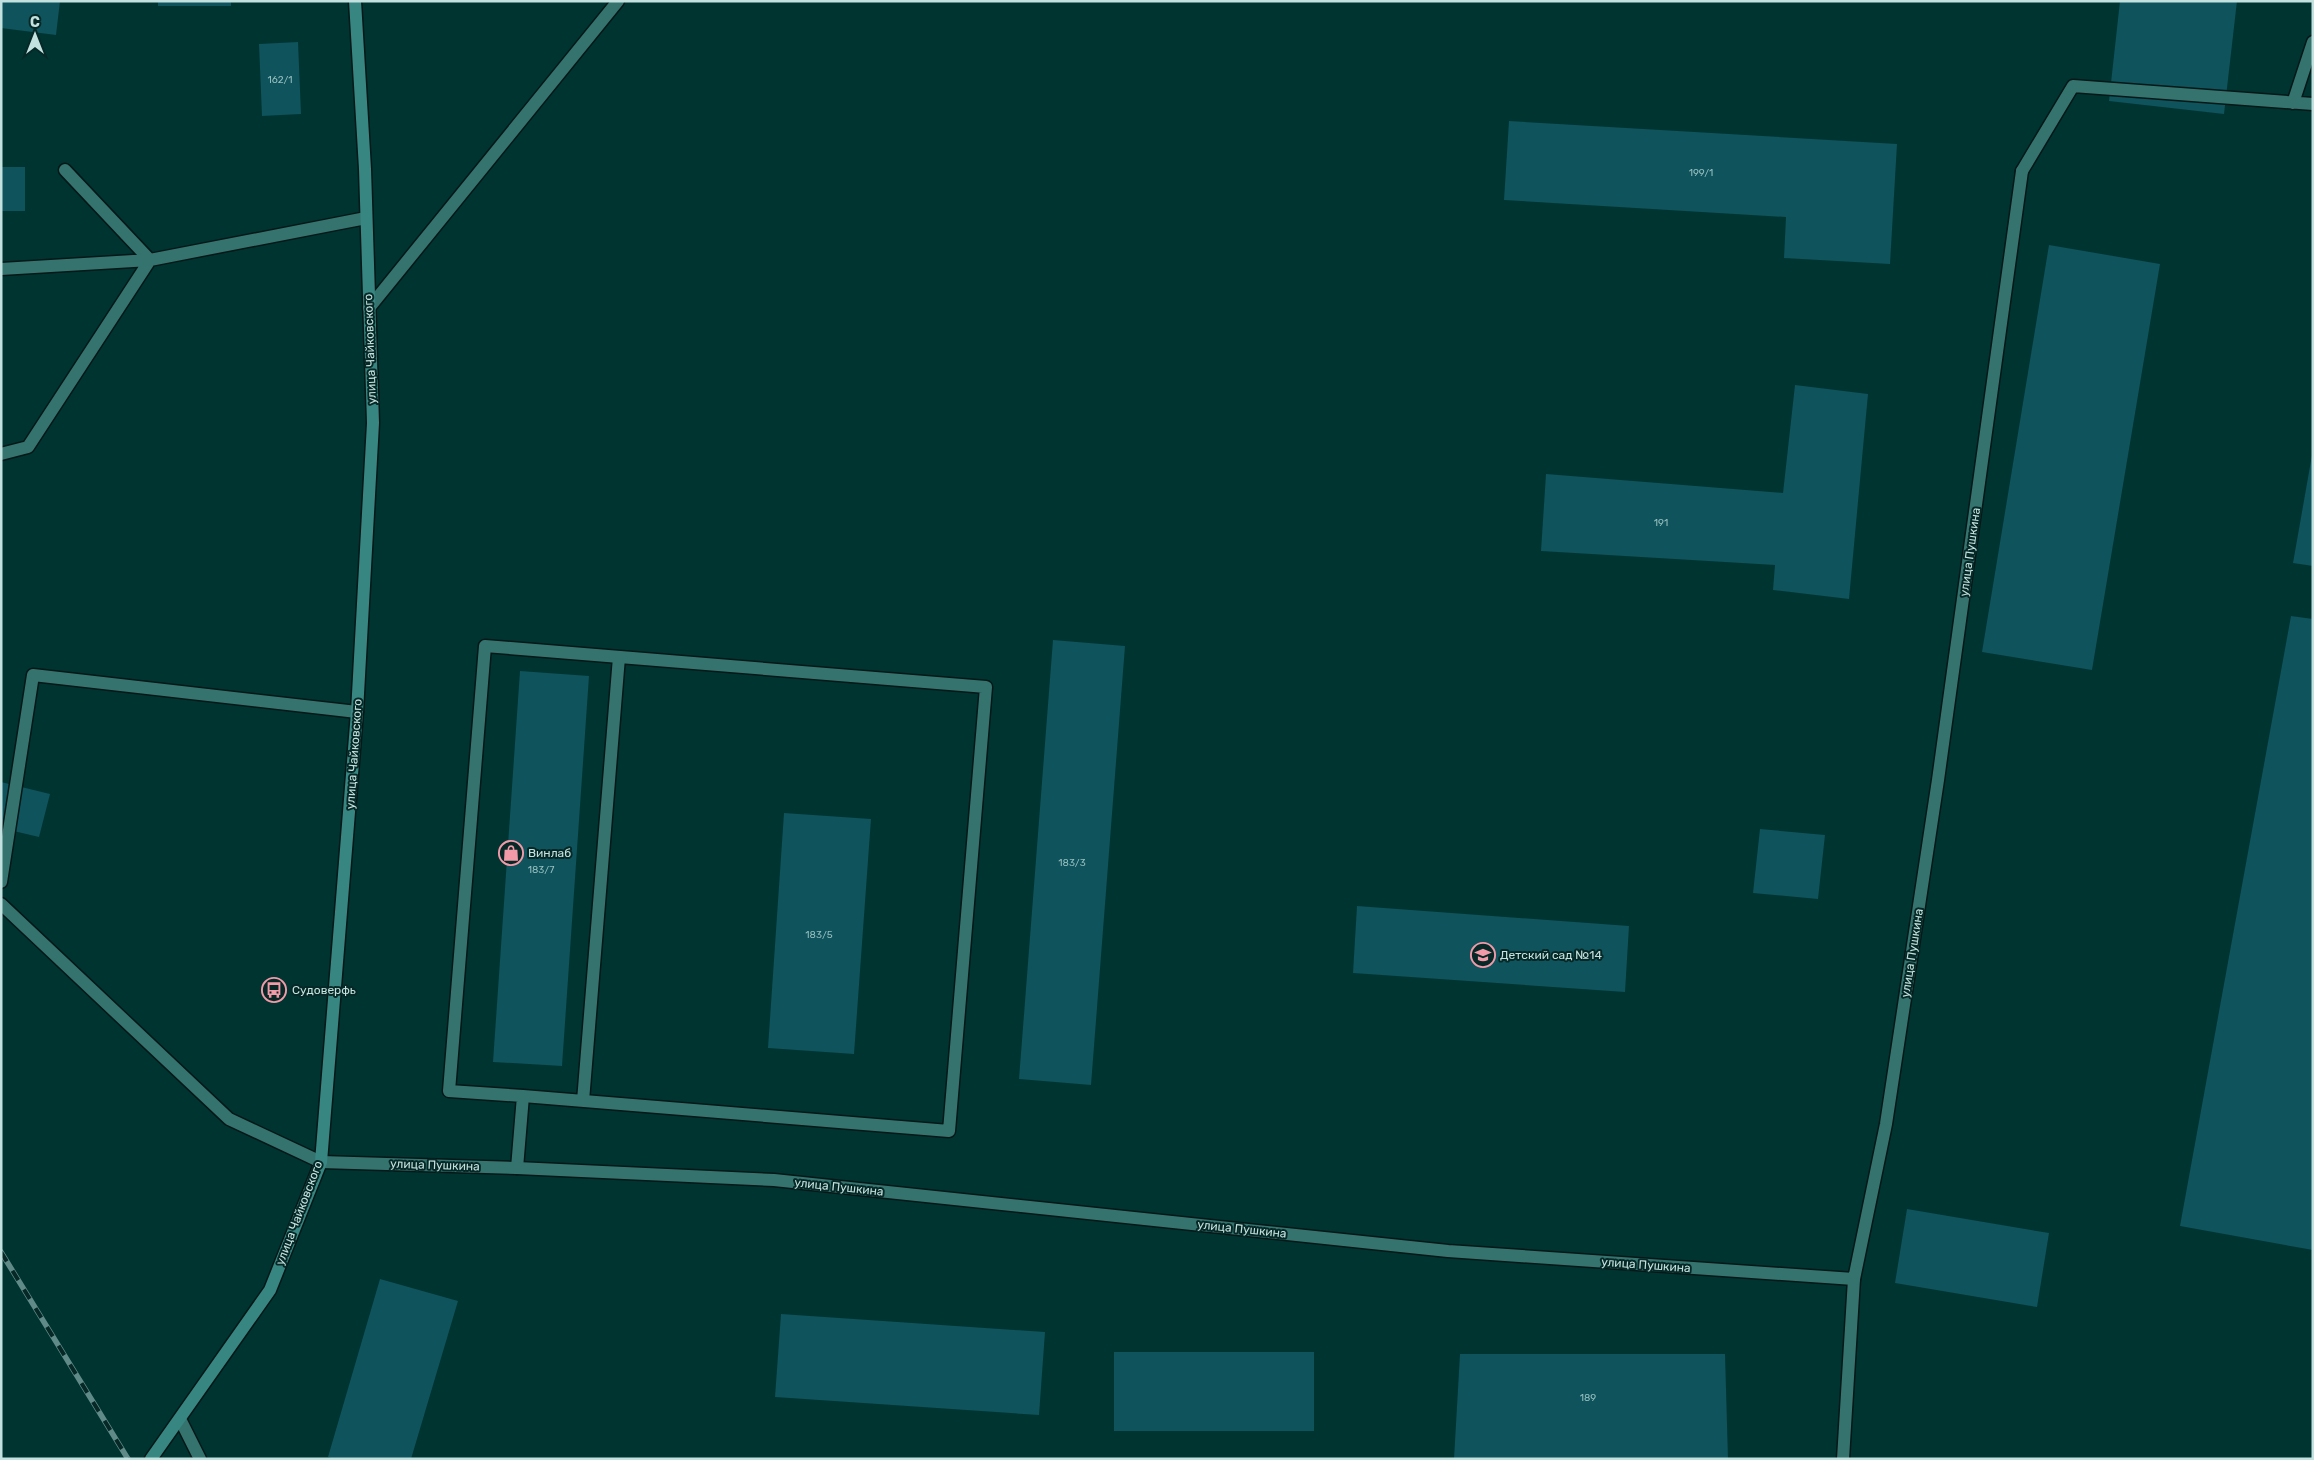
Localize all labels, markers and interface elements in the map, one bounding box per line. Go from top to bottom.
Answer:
north arrow [10,10,60,60]
text: С [30,14,40,31]
house number: 162/1 [267,74,293,86]
house number: 199/1 [1689,167,1713,179]
street label: улица Чайковского [361,293,379,404]
street label: улица Пушкина [1957,507,1983,597]
house number: 191 [1654,517,1668,529]
street label: улица Чайковского [343,698,365,810]
shop icon: Винлаб [498,840,524,866]
place label: Винлаб [528,846,571,860]
house number: 183/3 [1058,857,1086,869]
house number: 183/7 [528,864,554,876]
street label: улица Пушкина [1898,908,1926,998]
house number: 183/5 [805,929,833,941]
school or university icon: Детский сад №14 [1470,942,1496,968]
place label: Детский сад №14 [1500,948,1602,962]
bus stop icon: Судоверфь [261,977,287,1003]
place label: Судоверфь [292,983,356,997]
street label: улица Пушкина [390,1156,480,1174]
street label: улица Чайковского [273,1159,325,1267]
street label: улица Пушкина [794,1175,884,1199]
street label: улица Пушкина [1197,1217,1287,1241]
street label: улица Пушкина [1601,1255,1691,1275]
house number: 189 [1580,1392,1596,1404]

